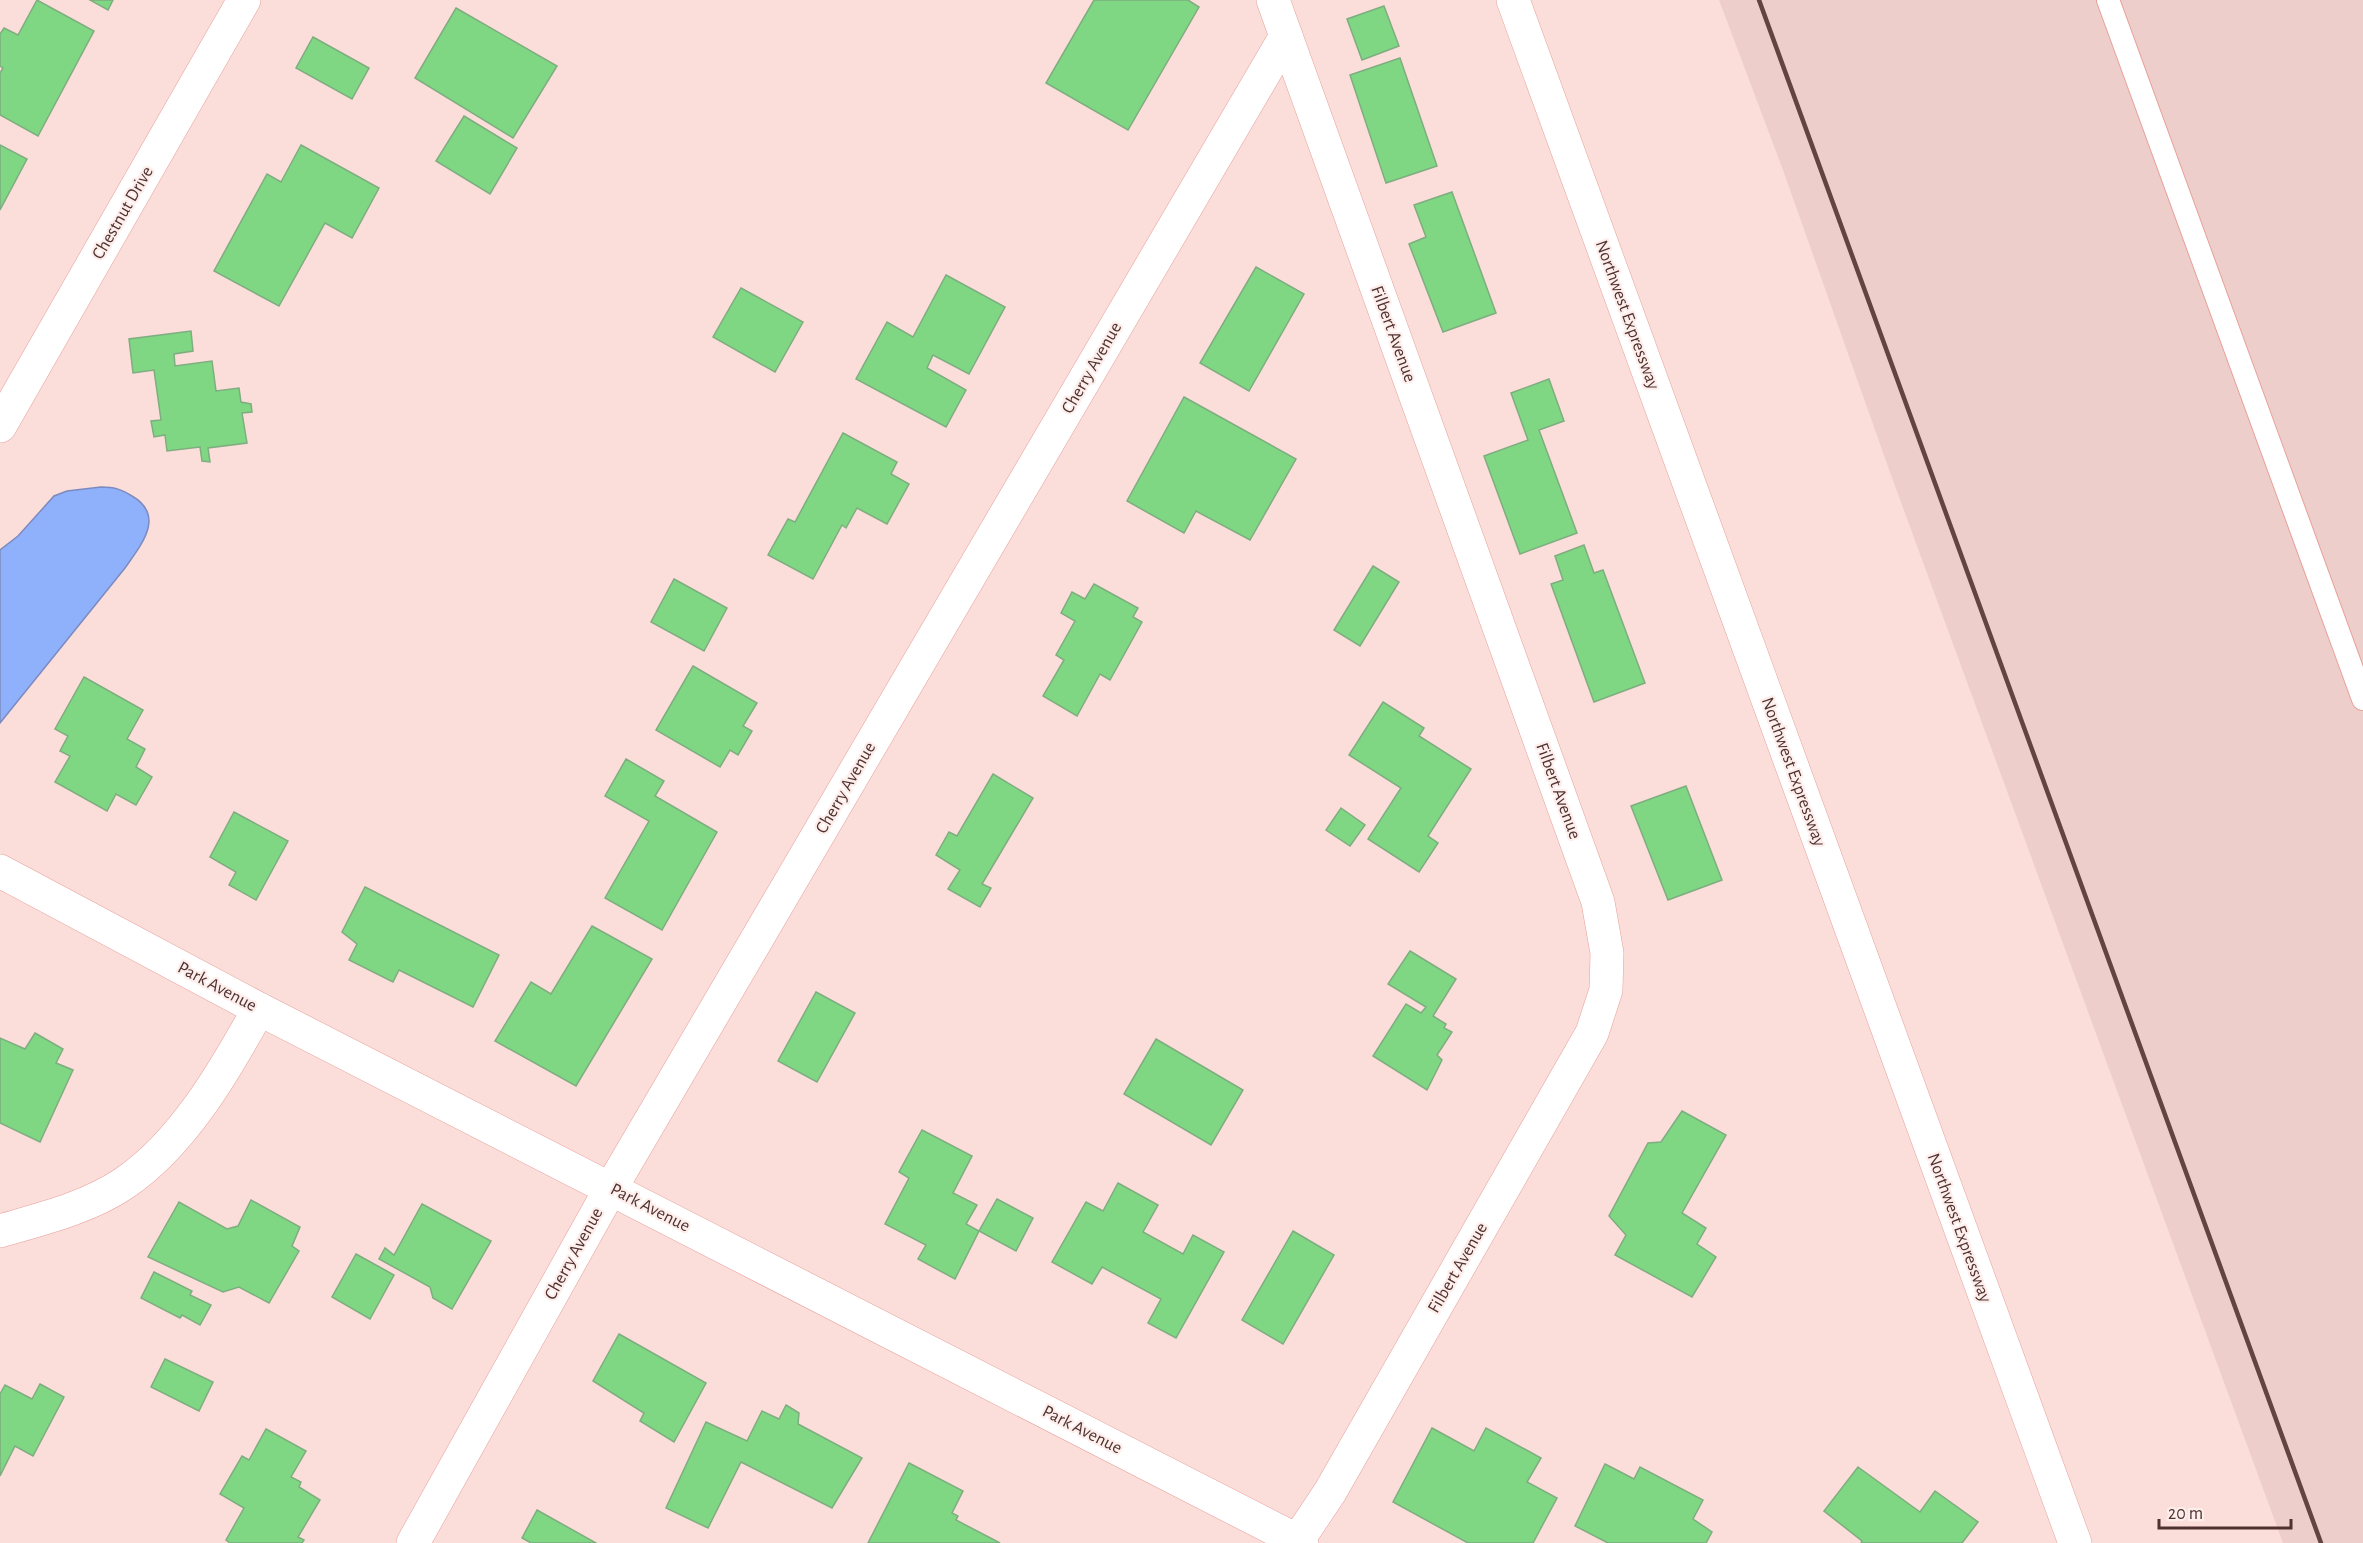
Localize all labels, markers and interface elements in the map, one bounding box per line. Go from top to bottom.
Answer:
street label: Chestnut Drive [89,163,157,263]
street label: Northwest Expressway [1592,238,1662,392]
street label: Filbert Avenue [1367,283,1419,385]
street label: Cherry Avenue [1059,319,1125,417]
street label: Northwest Expressway [1758,695,1828,849]
street label: Cherry Avenue [813,739,879,837]
street label: Filbert Avenue [1532,740,1584,842]
street label: Park Avenue [175,959,259,1015]
street label: Northwest Expressway [1924,1151,1994,1305]
street label: Park Avenue [607,1180,693,1236]
street label: Cherry Avenue [541,1205,607,1303]
street label: Filbert Avenue [1425,1220,1491,1316]
street label: Park Avenue [1039,1402,1125,1458]
scale bar [2159,1492,2291,1530]
text: 20 m [2168,1505,2203,1523]

